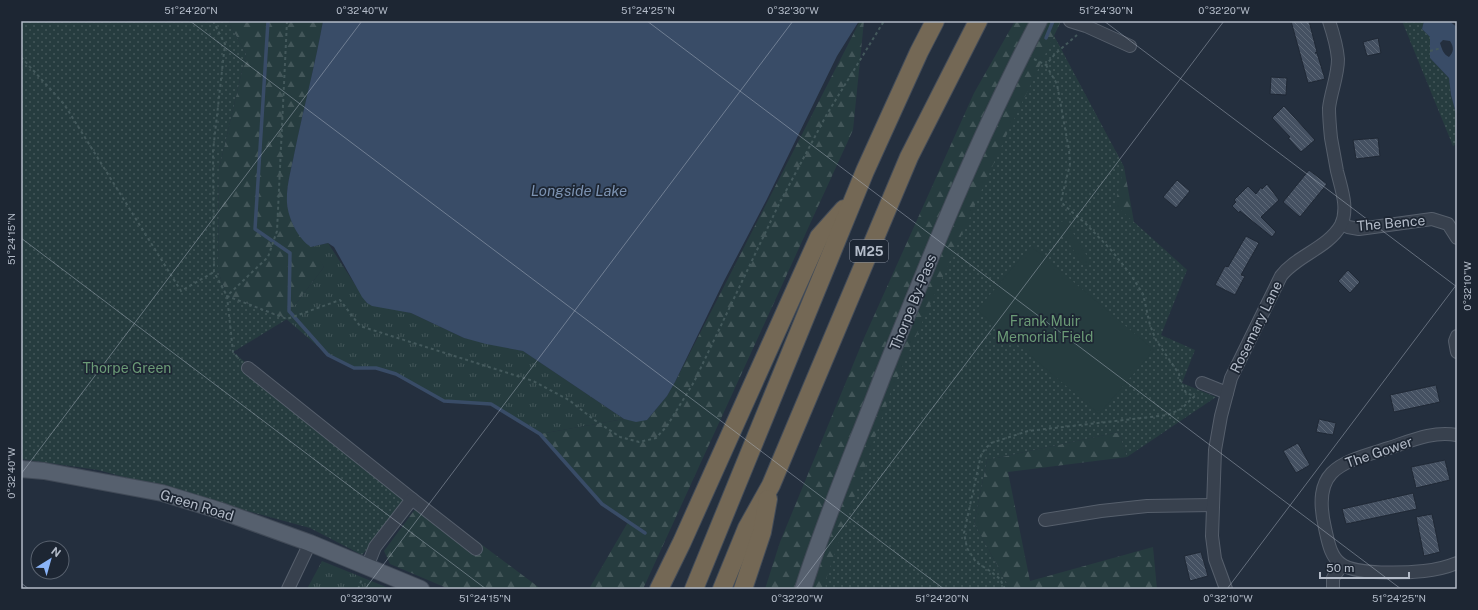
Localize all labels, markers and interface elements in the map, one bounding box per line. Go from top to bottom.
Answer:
text: 51°24'20"N [164,4,218,16]
text: 0°32'40"W [336,4,388,16]
text: 51°24'25"N [621,4,675,16]
text: 0°32'30"W [767,4,819,16]
text: 51°24'30"N [1079,4,1133,16]
text: 0°32'20"W [1198,4,1250,16]
water label: Longside Lake [531,182,627,199]
street label: The Bence [1356,212,1426,234]
text: 51°24'15"N [5,213,17,265]
road number: M25 [850,240,888,262]
street label: Thorpe By-Pass [886,252,940,352]
text: 0°32'10"W [1461,261,1473,311]
street label: Rosemary Lane [1227,278,1285,375]
park label: Frank Muir Memorial Field [997,313,1093,345]
park label: Thorpe Green [83,360,171,376]
street label: The Gower [1343,433,1415,471]
text: 0°32'40"W [5,447,17,499]
street label: Green Road [158,486,236,524]
north arrow [30,540,70,580]
text: N [49,545,63,559]
scale bar [1320,554,1409,580]
text: 50 m [1326,561,1354,575]
text: 0°32'30"W [340,592,392,604]
text: 51°24'15"N [459,592,511,604]
text: 0°32'20"W [771,592,823,604]
text: 51°24'20"N [915,592,969,604]
text: 0°32'10"W [1203,592,1253,604]
text: 51°24'25"N [1372,592,1426,604]

